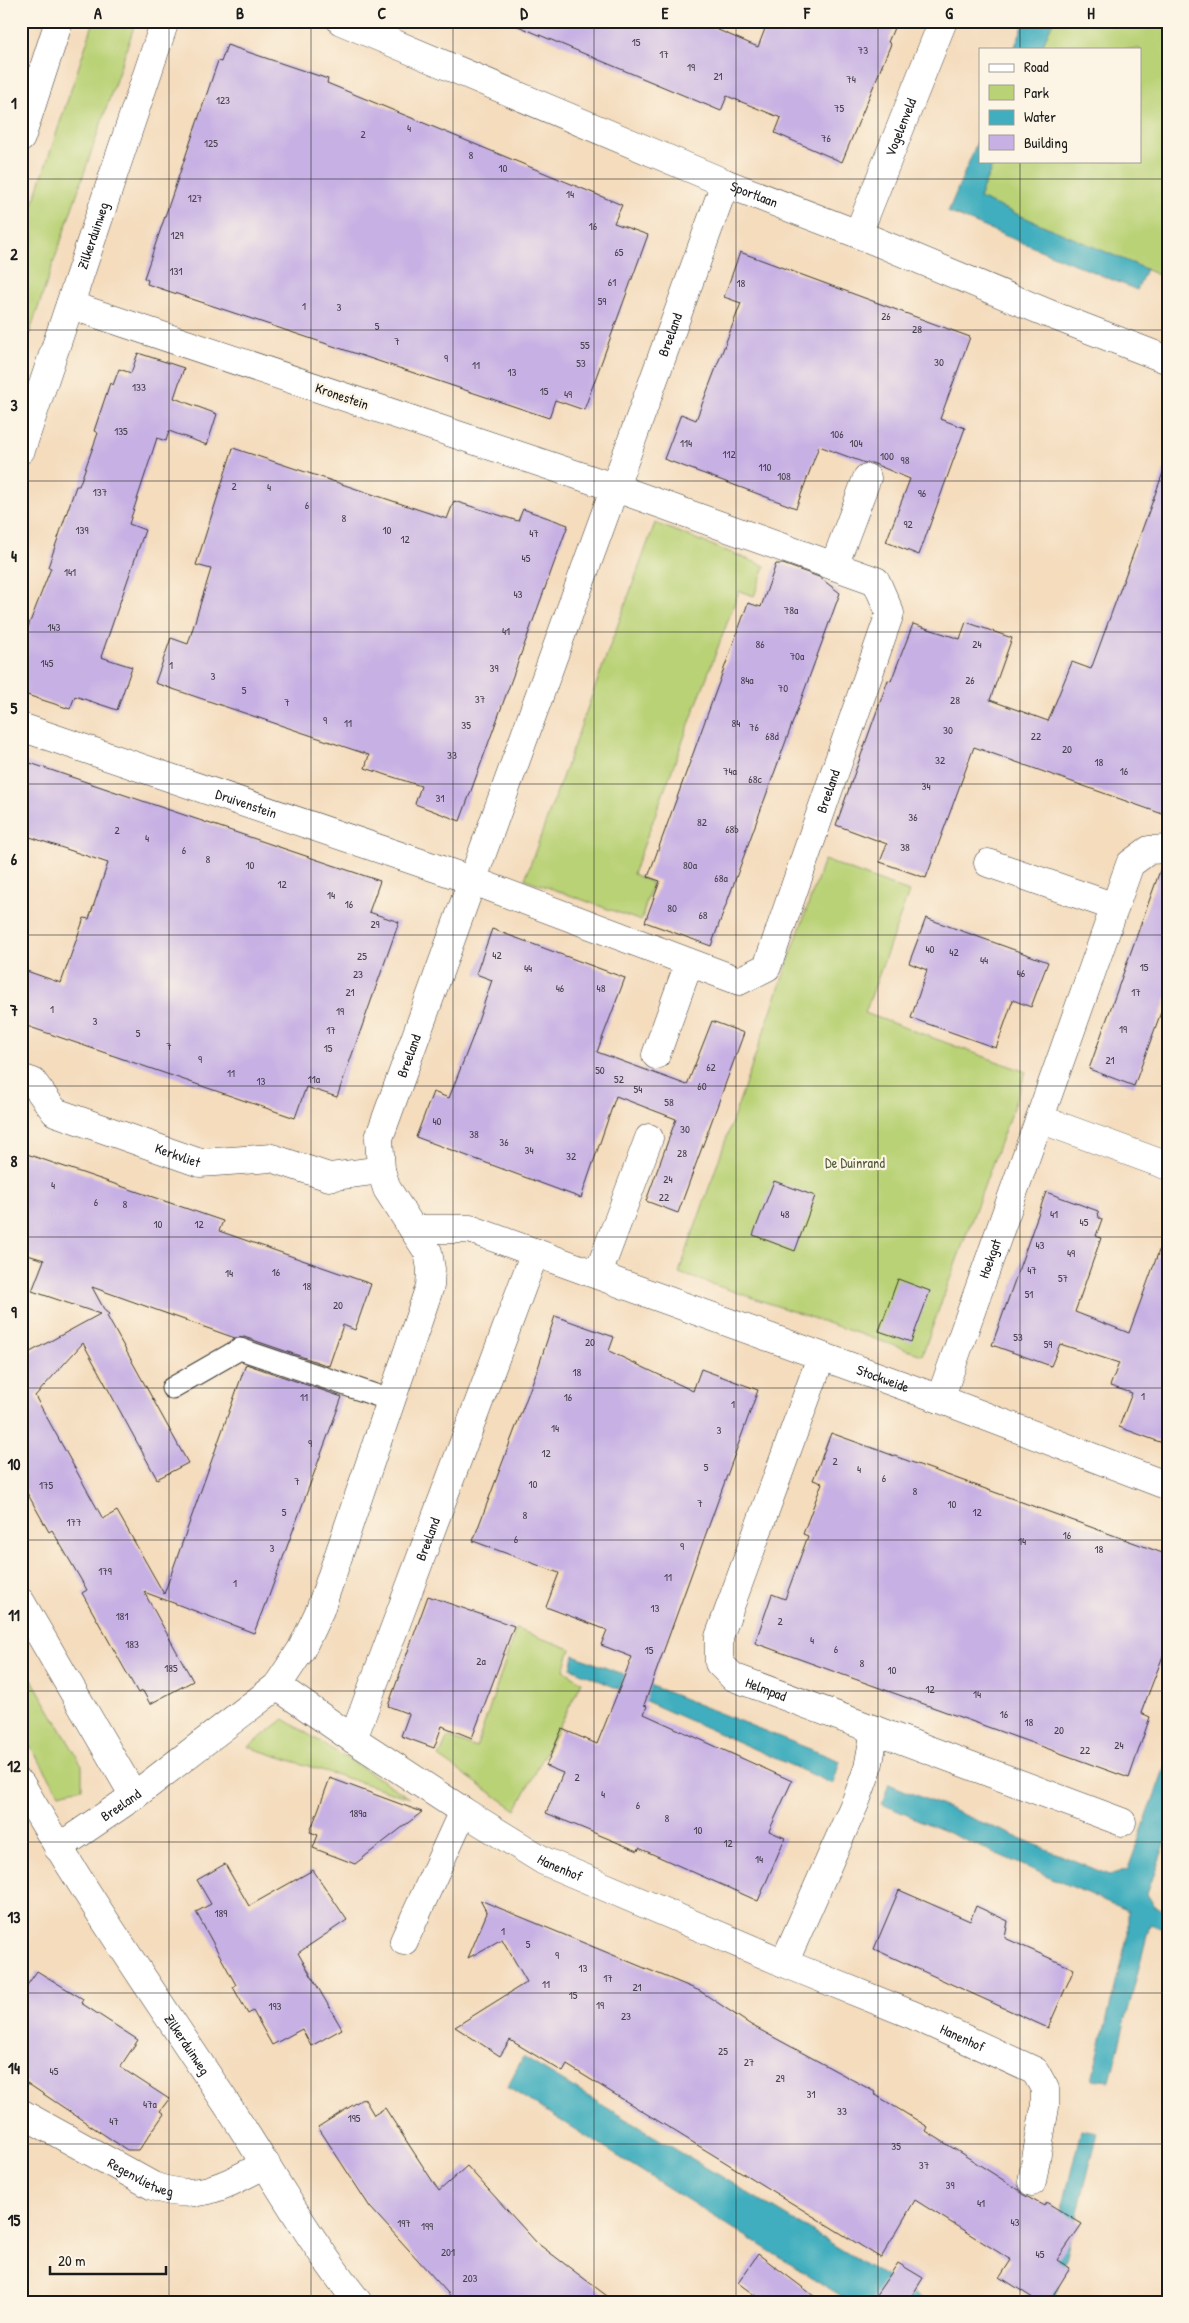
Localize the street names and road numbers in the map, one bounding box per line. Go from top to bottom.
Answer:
street label: Vogelenveld [880,94,921,159]
street label: Sportlaan [728,176,781,211]
street label: Zilkerduinweg [72,200,113,272]
street label: Breeland [653,310,686,359]
street label: Kronestein [313,378,371,414]
street label: Breeland [811,766,844,815]
street label: Druivenstein [213,784,280,822]
street label: Breeland [392,1031,425,1080]
street label: Kerkvliet [153,1138,203,1172]
street label: Hoekgat [974,1236,1005,1281]
street label: Stockweide [854,1360,912,1396]
street label: Breeland [410,1514,444,1563]
street label: Helmpad [743,1673,790,1705]
street label: Breeland [97,1784,145,1825]
street label: Hanenhof [534,1849,585,1885]
street label: Zilkerduinweg [160,2010,215,2079]
street label: Hanenhof [937,2019,988,2056]
street label: Regenvlietweg [104,2153,175,2201]

